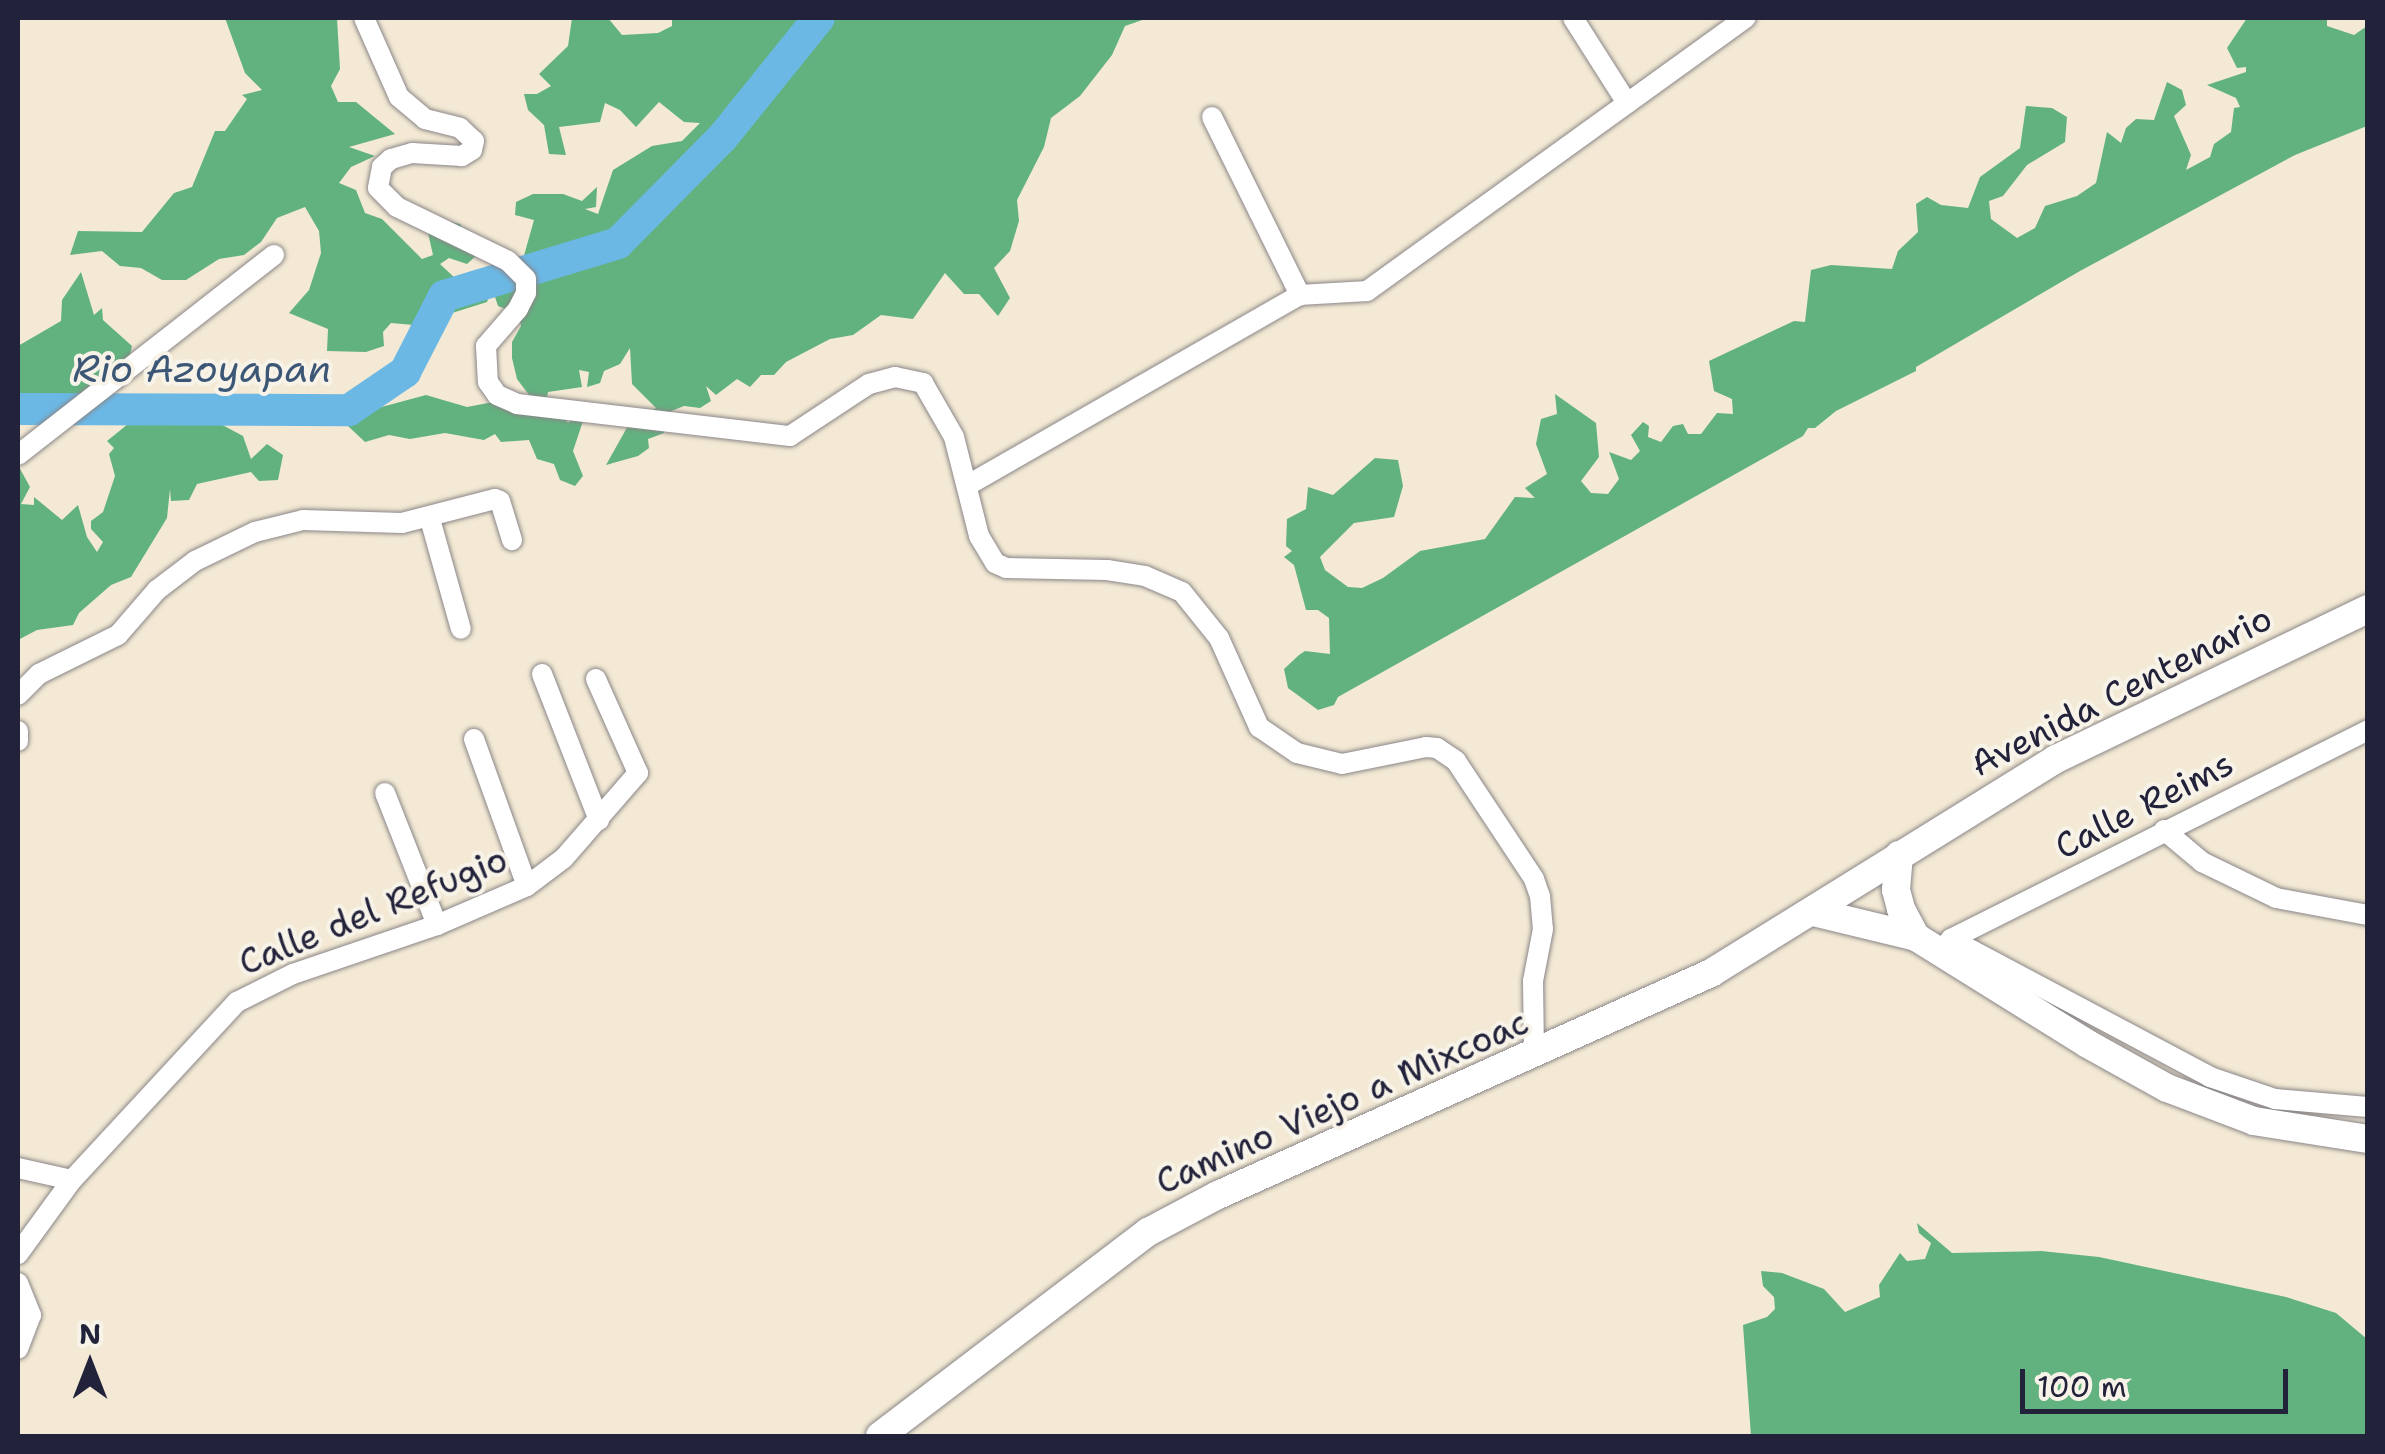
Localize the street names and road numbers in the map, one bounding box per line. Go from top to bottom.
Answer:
street label: Avenida Centenario [1963,597,2279,785]
street label: Calle Reims [2048,742,2240,868]
street label: Calle del Refugio [233,838,513,984]
street label: Camino Viejo a Mixcoac [1149,1001,1535,1203]

